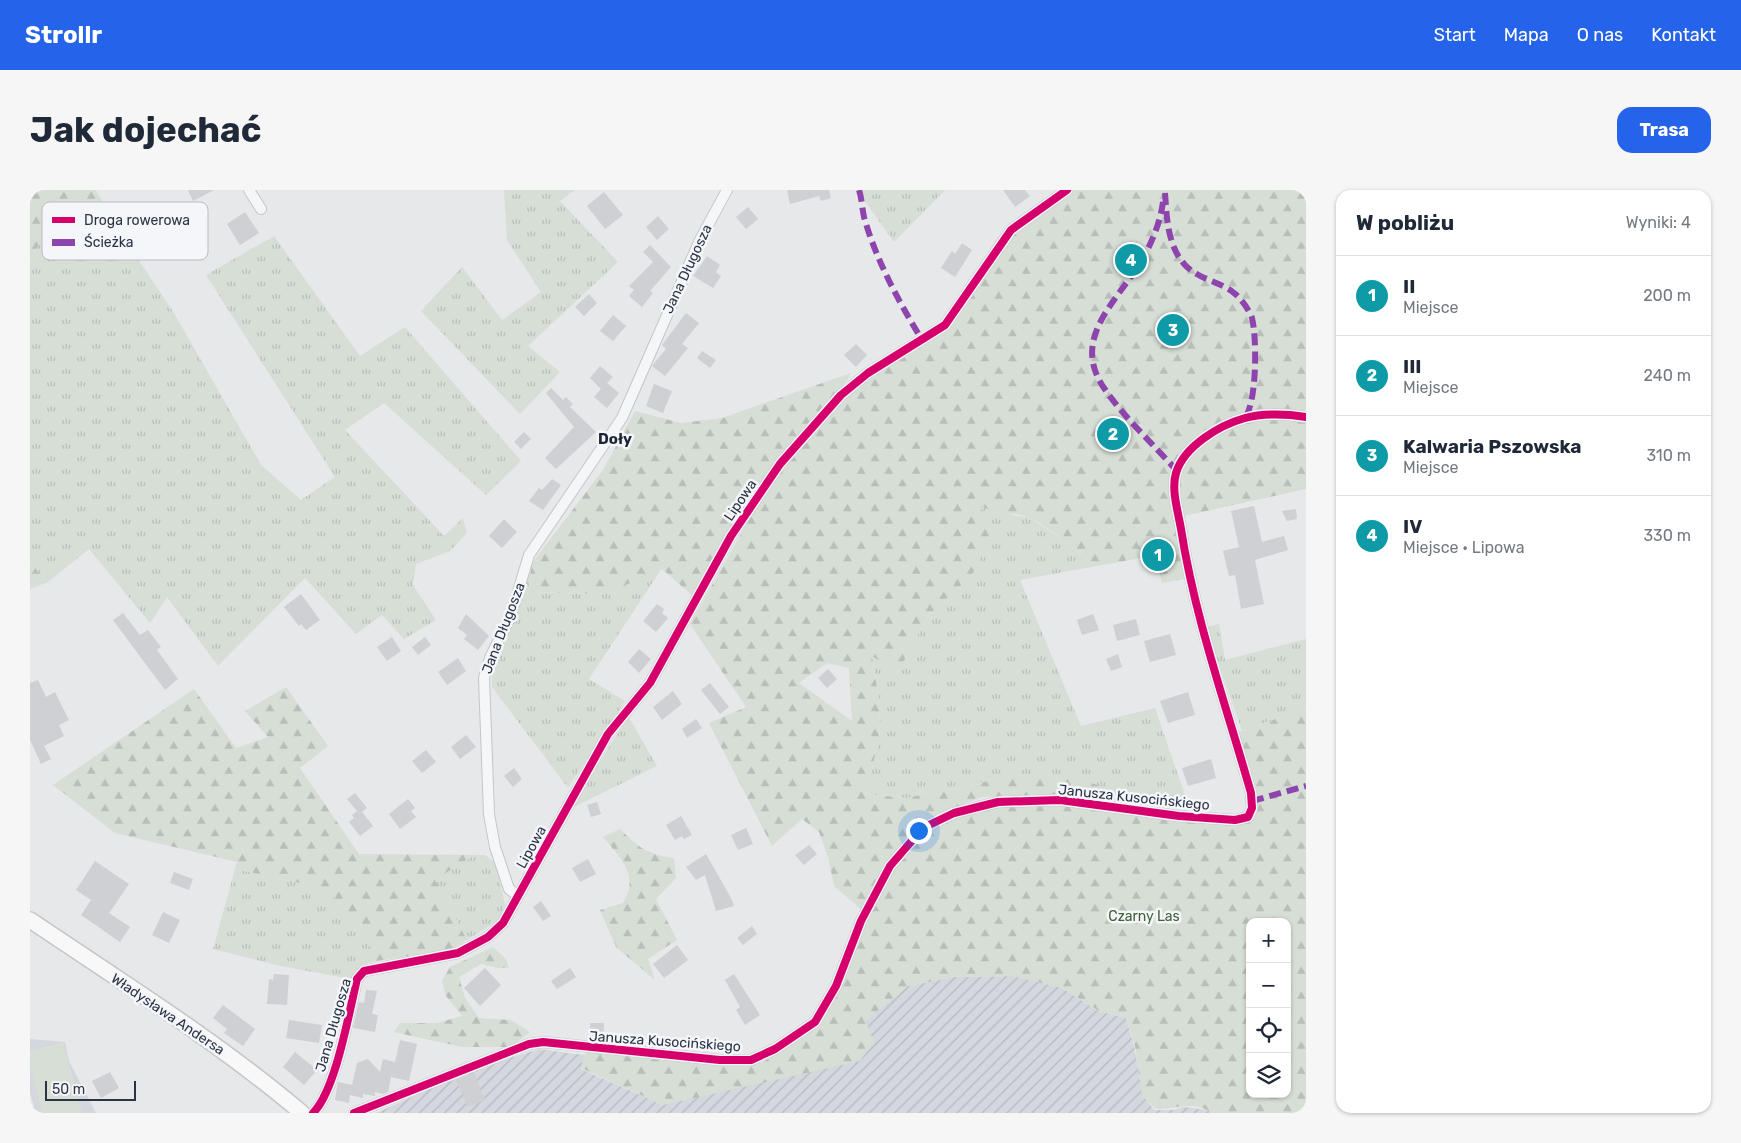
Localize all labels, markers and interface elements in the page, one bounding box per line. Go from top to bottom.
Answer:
text: Strollr [25,21,102,49]
text: Start [1434,24,1476,46]
text: Mapa [1504,24,1549,46]
text: O nas [1577,24,1623,46]
text: Kontakt [1651,24,1716,46]
button: Trasa [1617,107,1711,153]
text: Jak dojechać [30,109,261,151]
legend [42,202,208,260]
text: W pobliżu [1356,210,1454,235]
text: Droga rowerowa [84,212,190,229]
text: Wyniki: 4 [1626,213,1691,232]
street label: Jana Długosza [659,222,716,317]
text: Ścieżka [84,233,134,251]
pin: 4 [1115,241,1147,279]
text: II [1403,275,1415,298]
text: 1 [1368,286,1376,305]
text: 200 m [1643,286,1691,305]
text: Miejsce [1403,298,1459,317]
pin: 3 [1157,311,1189,349]
text: III [1403,355,1421,378]
text: 2 [1367,366,1377,385]
text: 240 m [1644,366,1691,385]
text: Miejsce [1403,378,1459,397]
pin: 2 [1097,415,1129,453]
district label: Doły [598,430,632,448]
text: Kalwaria Pszowska [1403,435,1582,458]
text: 3 [1367,446,1377,465]
text: 310 m [1647,446,1691,465]
text: Miejsce [1403,458,1459,477]
street label: Lipowa [720,476,760,524]
text: IV [1403,515,1422,538]
text: 4 [1367,526,1377,545]
text: 330 m [1643,526,1691,545]
pin: 1 [1142,536,1174,574]
text: Miejsce · Lipowa [1403,538,1524,557]
street label: Jana Długosza [478,580,529,676]
street label: Janusza Kusocińskiego [1057,781,1211,814]
your location [906,818,932,844]
street label: Lipowa [513,823,550,872]
park label: Czarny Las [1108,908,1180,925]
map controls [1246,918,1291,1098]
button: + [1246,918,1291,963]
button: − [1246,963,1291,1008]
street label: Władysława Andersa [108,970,228,1059]
street label: Jana Długosza [312,976,355,1074]
button: locate [1246,1008,1291,1053]
street label: Janusza Kusocińskiego [588,1028,741,1055]
button: layers [1246,1053,1291,1098]
scale bar [45,1078,136,1101]
text: 50 m [52,1081,85,1098]

